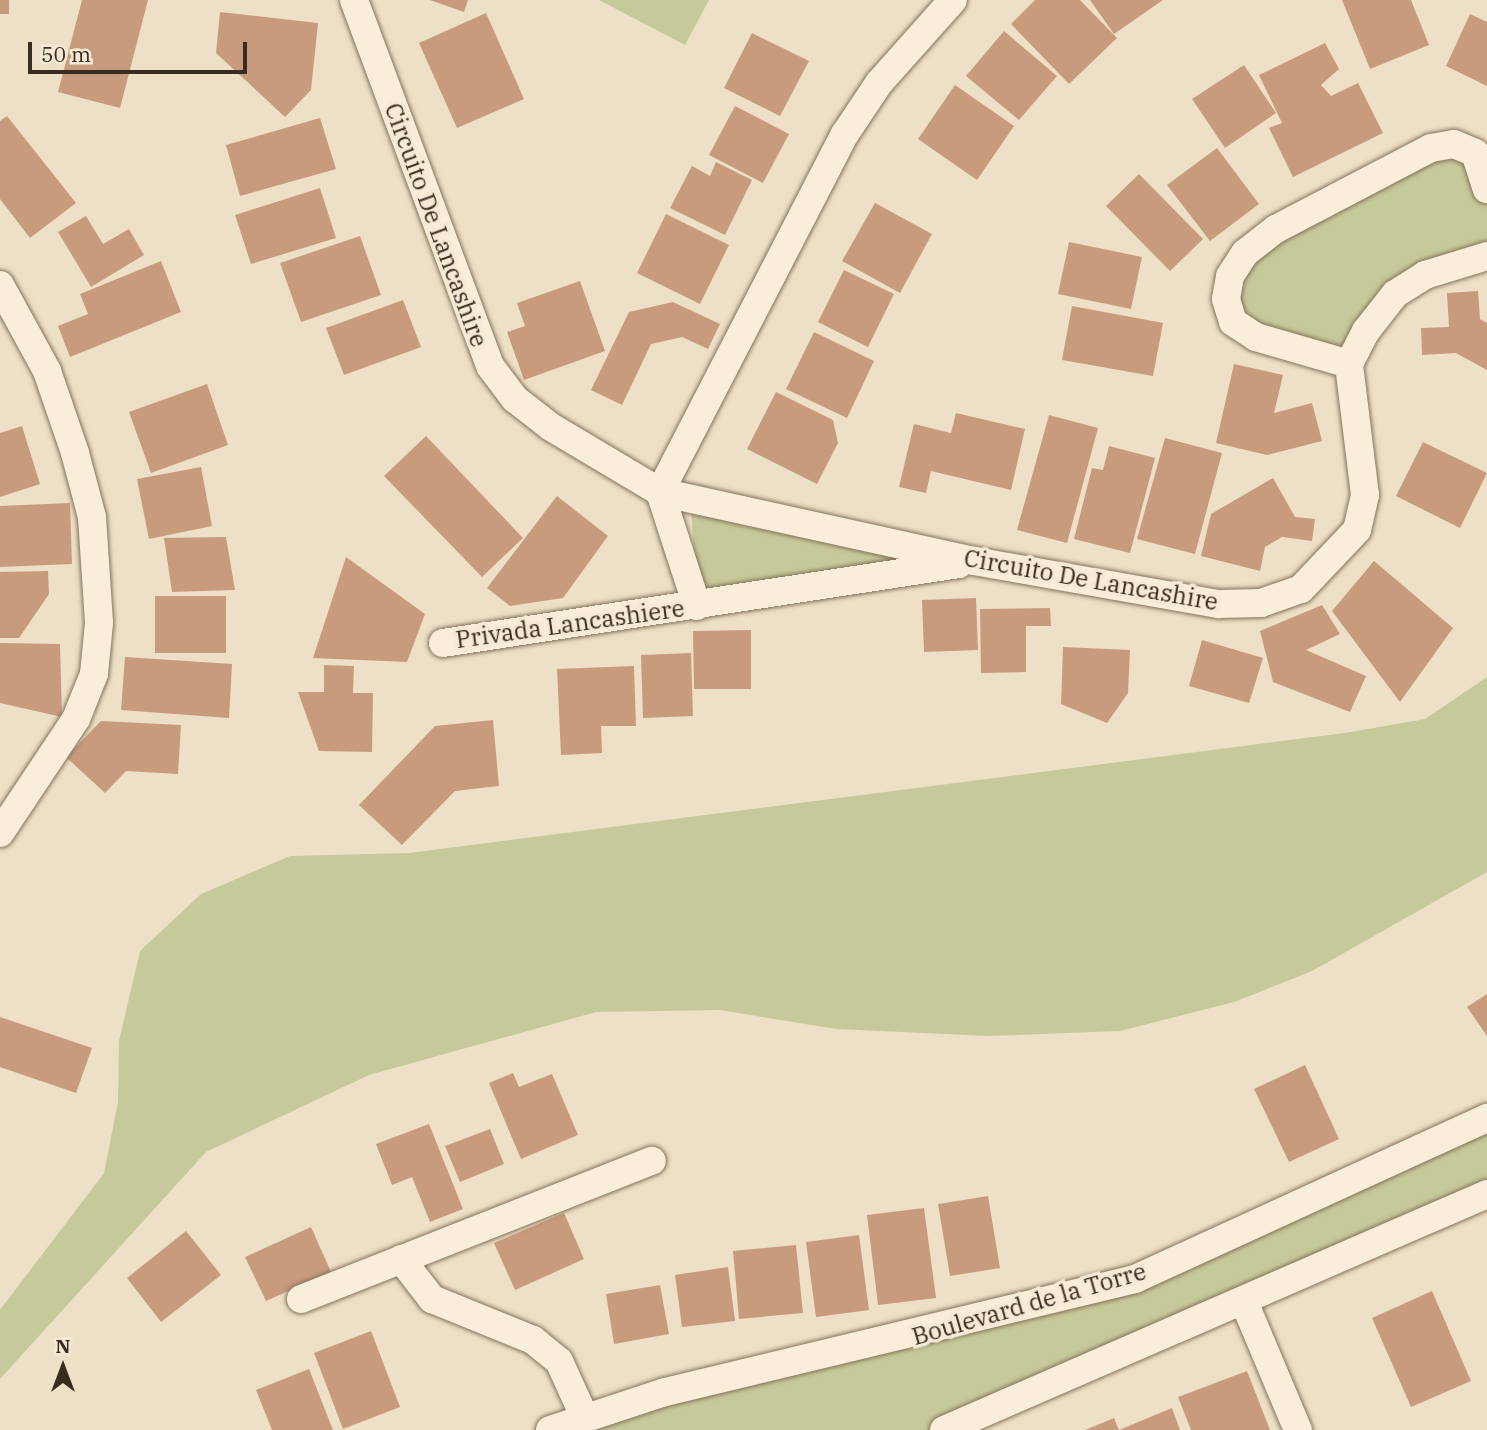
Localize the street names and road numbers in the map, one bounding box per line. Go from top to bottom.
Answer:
street label: Circuito De Lancashire [378,99,494,351]
street label: Circuito De Lancashire [962,543,1220,617]
street label: Privada Lancashiere [454,594,686,654]
street label: Boulevard de la Torre [909,1257,1149,1351]

